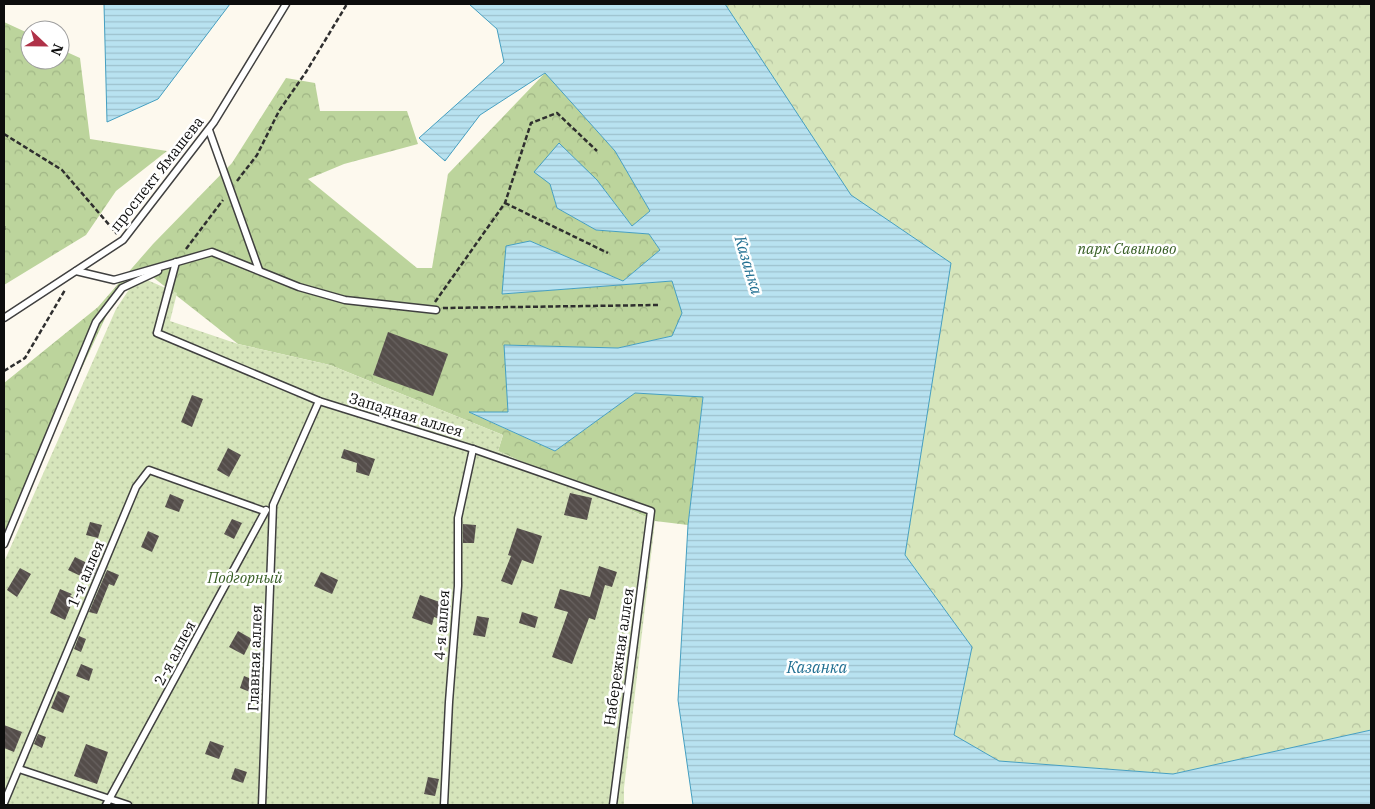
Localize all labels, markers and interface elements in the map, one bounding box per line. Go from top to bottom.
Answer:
north arrow [20,20,70,70]
text: N [47,41,67,58]
street label: проспект Ямашева [106,112,207,235]
water label: Казанка [730,232,767,297]
park label: парк Савиново [1077,239,1177,258]
street label: Западная аллея [347,388,465,441]
street label: 1-я аллея [63,538,108,610]
park label: Подгорный [206,568,283,587]
street label: Набережная аллея [599,587,638,727]
street label: 4-я аллея [430,589,453,661]
street label: Главная аллея [243,604,266,712]
street label: 2-я аллея [150,617,199,688]
water label: Казанка [786,657,847,677]

